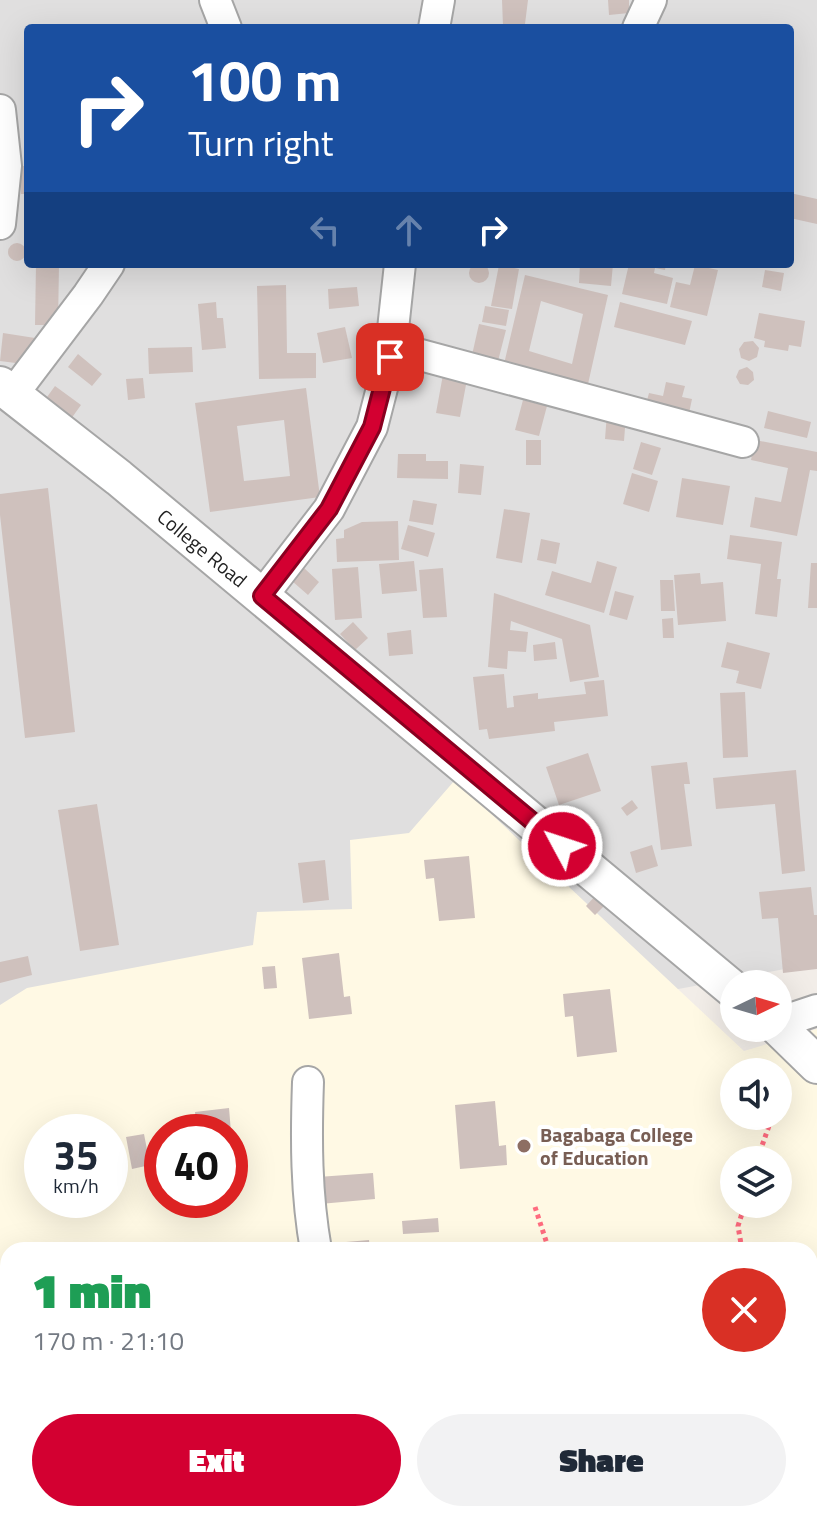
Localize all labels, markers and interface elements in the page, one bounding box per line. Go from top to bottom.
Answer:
text: 100 m [188,38,341,123]
icon: right [56,56,160,160]
text: Turn right [188,115,333,170]
icon: left [303,208,347,252]
icon: ahead [387,208,431,252]
icon: right [471,208,515,252]
pin [356,323,424,391]
icon: arrive [368,335,412,379]
street label: College Road [151,501,254,594]
position arrow [520,804,604,888]
north arrow [720,970,792,1042]
map controls [720,970,792,1218]
button: sound [720,1058,792,1130]
speed limit sign: 40 [144,1114,248,1218]
place label: Bagabaga College of Education [540,1119,693,1173]
text: 35 [54,1125,98,1186]
marker: Bagabaga College of Education [515,1137,533,1155]
button: layers [720,1146,792,1218]
text: km/h [53,1170,99,1201]
text: 1 min [32,1254,151,1327]
button: close [702,1268,786,1352]
text: 170 m · 21:10 [32,1321,184,1360]
button: Exit [32,1414,401,1506]
button: Share [417,1414,786,1506]

